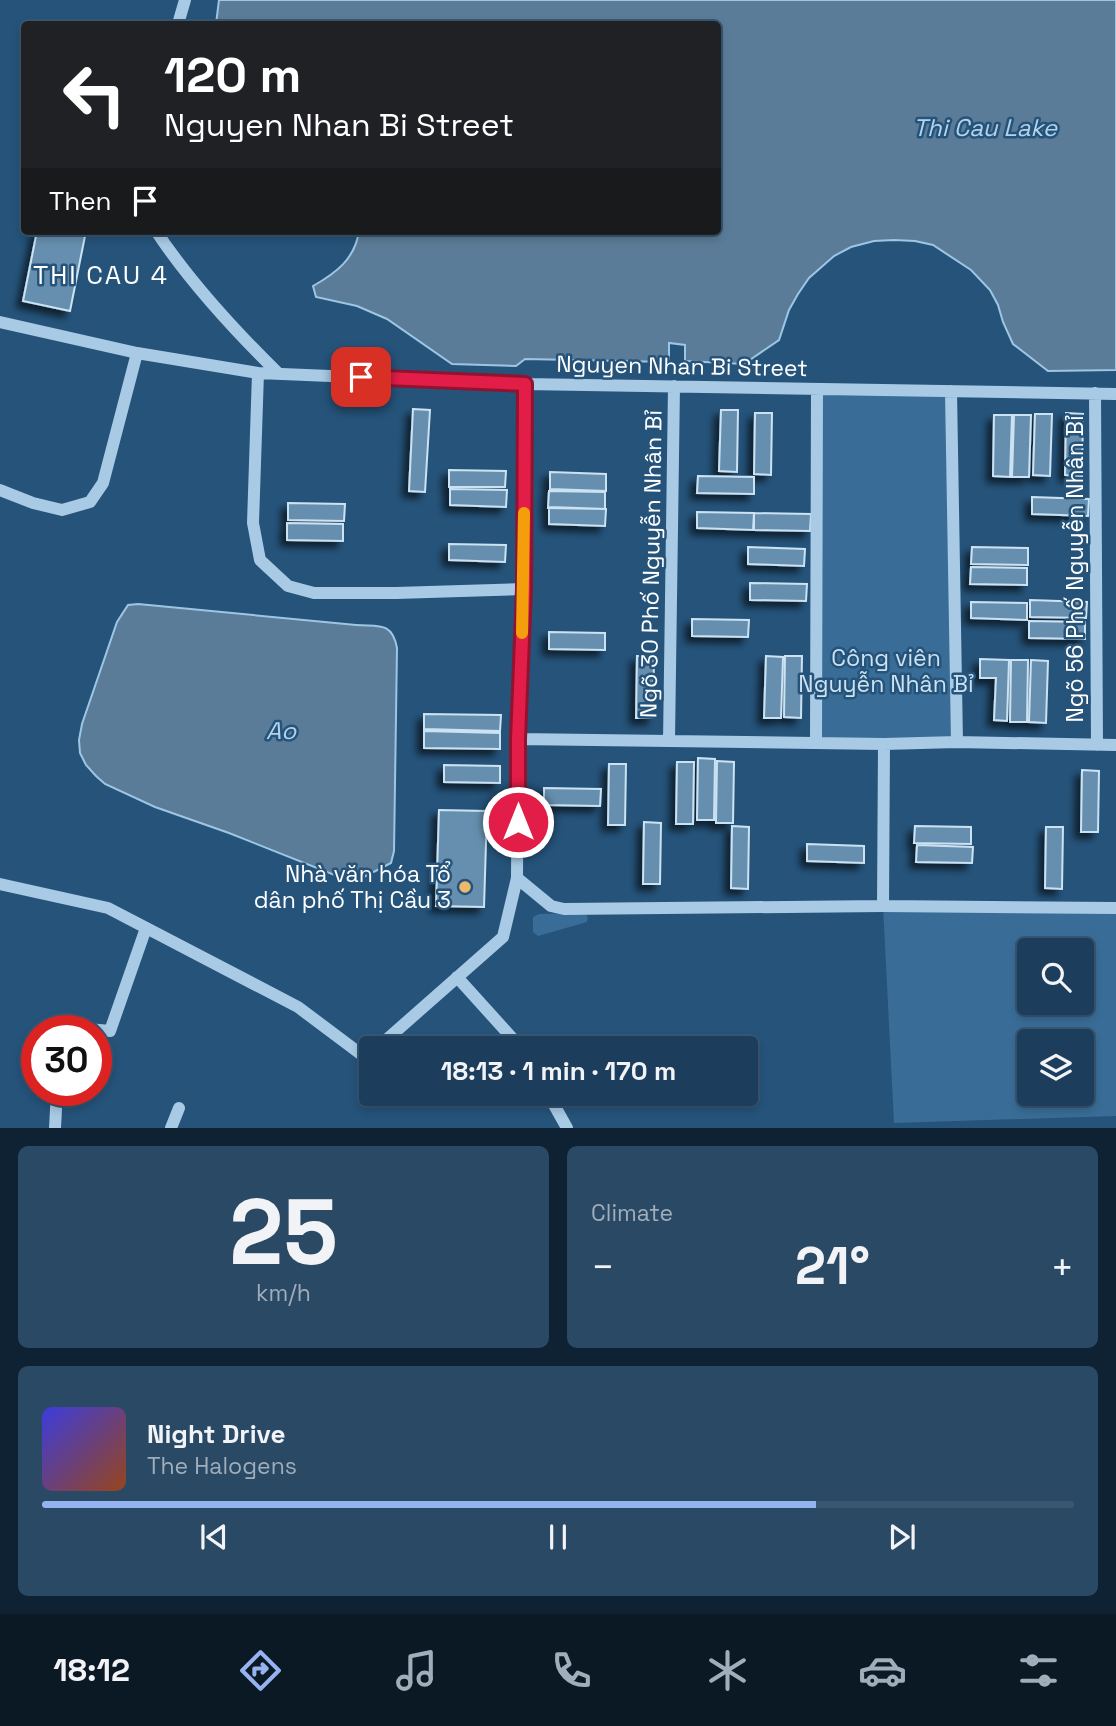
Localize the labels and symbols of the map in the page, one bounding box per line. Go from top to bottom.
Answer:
water label: Thi Cau Lake [913,112,1058,143]
district label: THI CAU 4 [33,258,169,292]
pin [331,347,391,407]
street label: Nguyen Nhan Bi Street [556,349,808,383]
street label: Ngõ 30 Phố Nguyễn Nhân Bỉ [633,409,669,718]
street label: Ngõ 56 Phố Nguyễn Nhân Bỉ [1060,415,1090,723]
park label: Công viên Nguyễn Nhân Bỉ [798,643,974,699]
water label: Ao [266,715,297,746]
position arrow [481,785,555,859]
place label: Nhà văn hóa Tổ dân phố Thị Cầu 3 [254,859,451,915]
marker: Nhà văn hóa Tổ dân phố Thị Cầu 3 [457,879,473,895]
speed limit sign: 30 [21,1015,112,1106]

